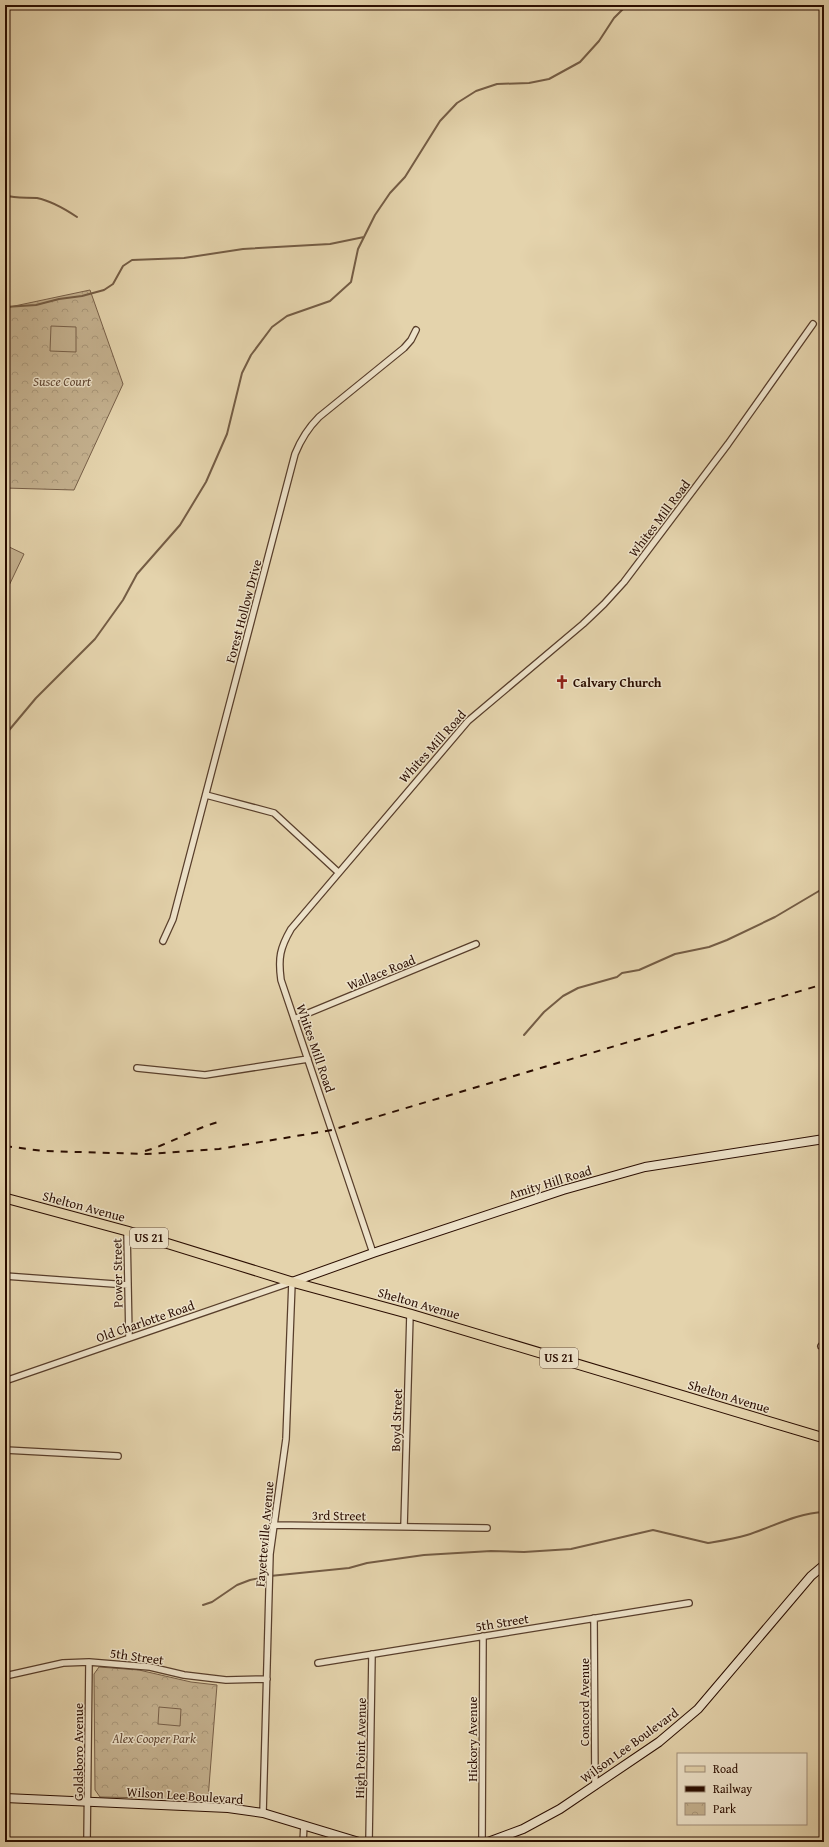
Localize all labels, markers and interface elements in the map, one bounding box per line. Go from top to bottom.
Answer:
park label: Susce Court [33,372,92,391]
street label: Whites Mill Road [624,476,695,561]
street label: Forest Hollow Drive [221,557,266,665]
place label: Calvary Church [573,673,662,692]
church icon: Calvary Church [554,674,570,690]
street label: Whites Mill Road [394,706,470,787]
street label: Wallace Road [344,950,418,995]
street label: Whites Mill Road [292,1001,340,1095]
street label: Amity Hill Road [506,1161,594,1204]
street label: Shelton Avenue [40,1186,127,1227]
road number: US 21 [130,1228,168,1248]
street label: Power Street [107,1238,128,1308]
street label: Shelton Avenue [376,1283,462,1324]
street label: Old Charlotte Road [93,1296,197,1347]
road number: US 21 [540,1348,578,1368]
street label: Shelton Avenue [686,1375,772,1418]
street label: Boyd Street [386,1388,407,1452]
street label: Fayetteville Avenue [250,1480,279,1588]
street label: 3rd Street [312,1506,367,1525]
street label: 5th Street [474,1609,531,1636]
street label: 5th Street [109,1643,165,1670]
street label: Concord Avenue [575,1658,594,1746]
street label: Hickory Avenue [463,1696,482,1782]
street label: High Point Avenue [350,1697,371,1799]
street label: Goldsboro Avenue [69,1703,88,1801]
street label: Wilson Lee Boulevard [576,1703,682,1787]
park label: Alex Cooper Park [111,1729,196,1748]
legend [677,1753,807,1825]
text: Road [713,1760,739,1777]
text: Railway [713,1780,752,1797]
street label: Wilson Lee Boulevard [126,1782,244,1809]
text: Park [713,1800,737,1817]

